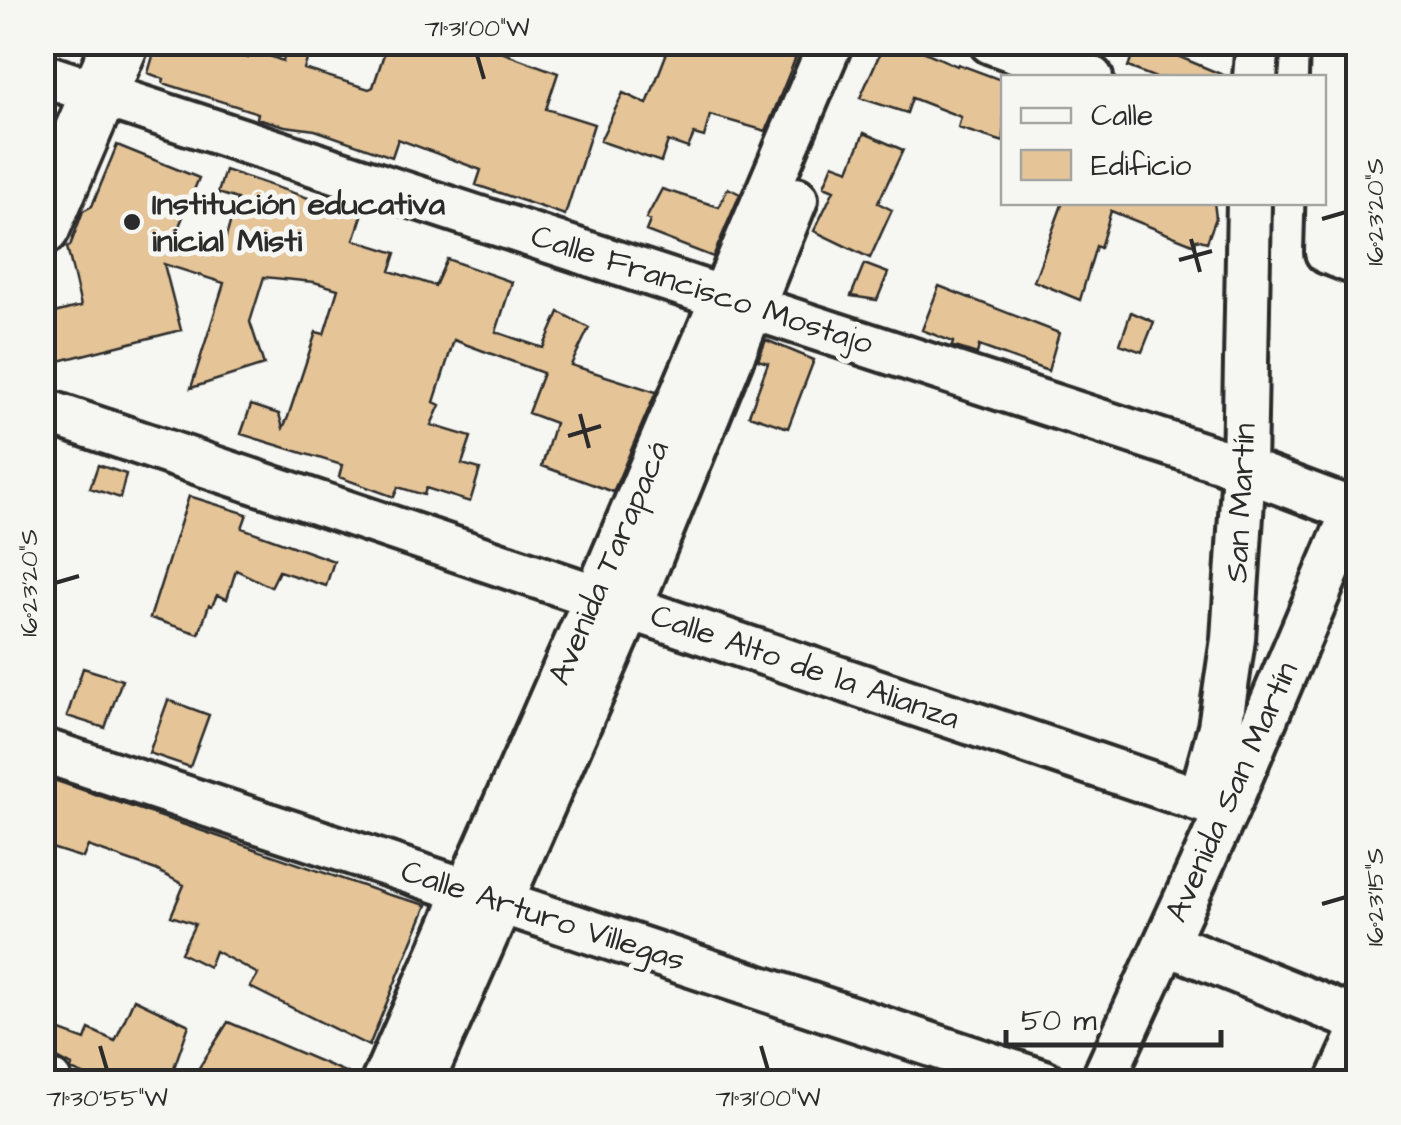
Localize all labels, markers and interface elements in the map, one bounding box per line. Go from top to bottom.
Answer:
text: 71°31'00"W [424,11,530,46]
legend [1001,75,1326,205]
text: Calle [1091,95,1153,137]
text: Edificio [1091,145,1192,187]
text: 16°23'20"S [1358,158,1393,266]
place label: Institución educativa inicial Misti [152,182,446,264]
marker: Institución educativa inicial Misti [121,211,143,233]
street label: Calle Francisco Mostajo [525,213,879,367]
street label: San Martín [1214,422,1268,584]
street label: Avenida Tarapacá [537,434,681,692]
text: 16°23'20"S [12,529,47,637]
street label: Calle Alto de la Alianza [645,593,965,741]
street label: Avenida San Martín [1154,655,1310,929]
text: 16°23'15"S [1358,848,1393,946]
street label: Calle Arturo Villegas [395,849,691,983]
scale bar [1006,985,1221,1047]
text: 50 m [1021,1000,1097,1042]
text: 71°30'55"W [46,1081,168,1116]
text: 71°31'00"W [715,1081,821,1116]

